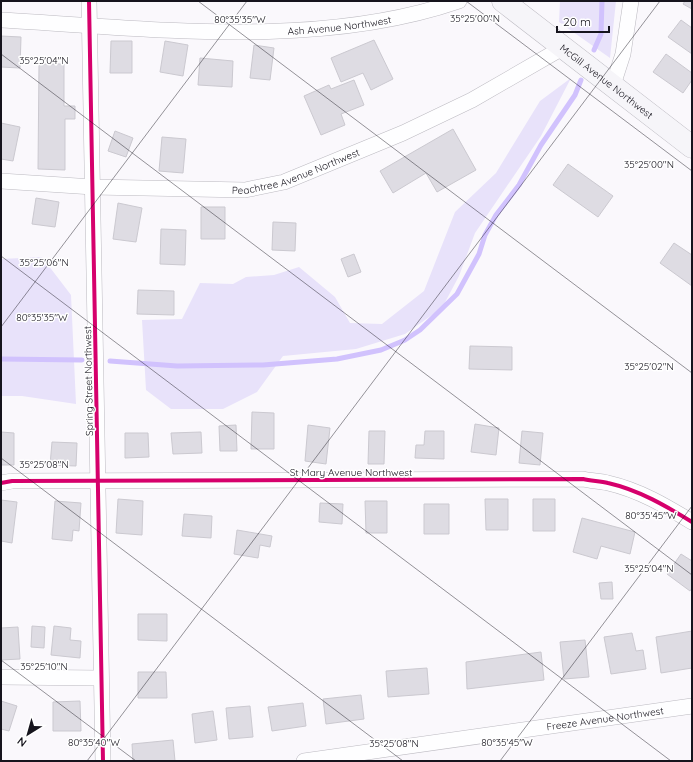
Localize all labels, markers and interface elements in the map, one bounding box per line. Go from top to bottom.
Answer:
scale bar [557,8,609,34]
text: 35°25'00"N [450,12,500,25]
text: 80°35'35"W [214,13,266,26]
street label: Ash Avenue Northwest [287,13,393,38]
text: 20 m [563,14,591,29]
street label: McGill Avenue Northwest [557,41,656,122]
text: 35°25'04"N [19,54,69,67]
street label: Peachtree Avenue Northwest [232,145,362,197]
text: 35°25'00"N [624,158,674,171]
text: 35°25'06"N [19,256,69,269]
text: 80°35'35"W [16,311,68,324]
street label: Spring Street Northwest [81,325,96,436]
text: 35°25'02"N [624,360,674,373]
text: 35°25'08"N [19,458,69,471]
street label: St Mary Avenue Northwest [290,466,413,479]
text: 80°35'45"W [625,509,677,522]
text: 35°25'04"N [624,562,674,575]
text: 35°25'10"N [20,660,68,673]
street label: Freeze Avenue Northwest [546,704,665,734]
north arrow [8,714,48,754]
text: N [15,734,29,750]
text: 80°35'40"W [68,736,120,749]
text: 80°35'45"W [481,736,533,749]
text: 35°25'08"N [369,737,419,750]

